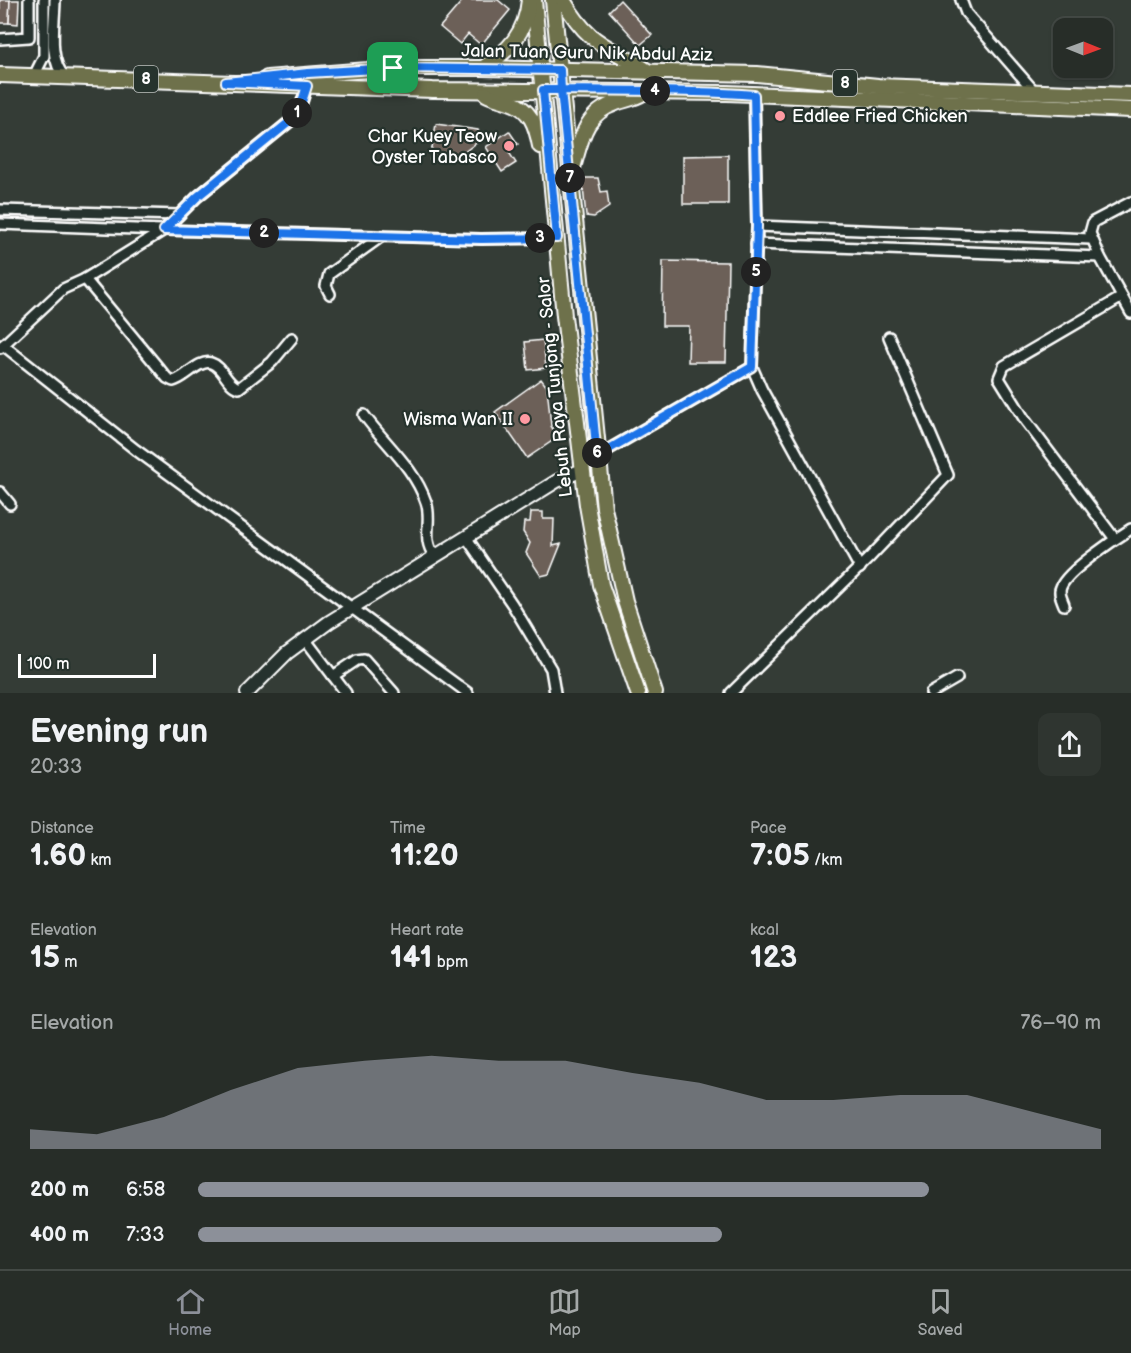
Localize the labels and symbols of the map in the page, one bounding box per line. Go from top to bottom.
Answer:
north arrow [1053,18,1113,78]
street label: Jalan Tuan Guru Nik Abdul Aziz [461,40,713,66]
pin [367,42,418,93]
road number: 8 [134,66,158,92]
road number: 8 [833,70,857,96]
pin: 4 [640,76,670,106]
pin: 1 [282,98,312,128]
place label: Eddlee Fried Chicken [792,106,968,127]
marker: Eddlee Fried Chicken [773,109,787,123]
place label: Char Kuey Teow Oyster Tabasco [368,126,497,168]
marker: Char Kuey Teow Oyster Tabasco [502,139,516,153]
pin: 7 [555,163,585,193]
pin: 2 [249,218,279,248]
pin: 3 [525,223,555,253]
pin: 5 [741,257,771,287]
street label: Lebuh Raya Tunjong - Salor [533,275,577,498]
place label: Wisma Wan II [403,409,513,430]
marker: Wisma Wan II [518,412,532,426]
pin: 6 [582,438,612,468]
scale bar [18,651,156,678]

